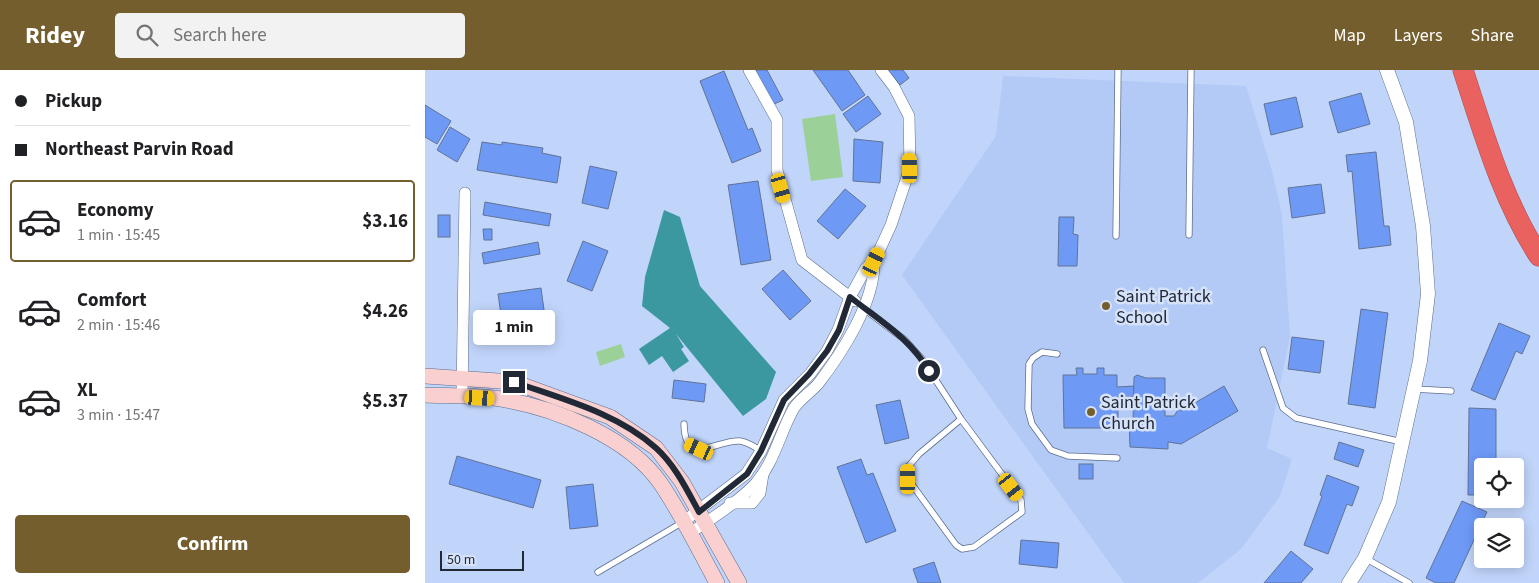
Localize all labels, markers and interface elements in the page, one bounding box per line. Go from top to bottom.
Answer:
search box [115,13,465,58]
text: Ridey [25,18,85,53]
icon: search [133,21,161,49]
text: Search here [173,22,267,49]
text: Map [1334,23,1366,48]
text: Layers [1394,23,1443,48]
text: Share [1471,23,1514,48]
text: Pickup [45,88,102,115]
text: Northeast Parvin Road [45,136,234,163]
car [902,153,917,183]
car [769,172,792,204]
text: Economy [77,197,154,224]
icon: car [17,199,62,244]
text: $3.16 [362,208,408,235]
text: 1 min · 15:45 [77,224,160,246]
car [860,245,887,279]
place label: Saint Patrick School [1116,284,1211,330]
text: Comfort [77,287,147,314]
icon: car [17,289,62,334]
text: $4.26 [362,298,408,325]
marker: Saint Patrick School [1100,300,1112,312]
callout: 1 min [473,310,555,344]
text: 2 min · 15:46 [77,314,160,336]
text: 1 min [495,316,533,338]
route start [918,360,940,382]
route end [503,371,525,393]
text: XL [77,377,98,404]
icon: car [17,379,62,424]
text: $5.37 [362,388,408,415]
car [464,390,495,406]
place label: Saint Patrick Church [1101,390,1196,436]
text: 3 min · 15:47 [77,404,160,426]
marker: Saint Patrick Church [1085,406,1097,418]
car [682,436,715,462]
map controls [1474,458,1524,568]
button: locate [1474,458,1524,508]
car [900,464,915,494]
car [995,471,1026,503]
button: Confirm [15,515,410,573]
button: layers [1474,518,1524,568]
scale bar [440,548,524,571]
text: 50 m [447,550,475,570]

